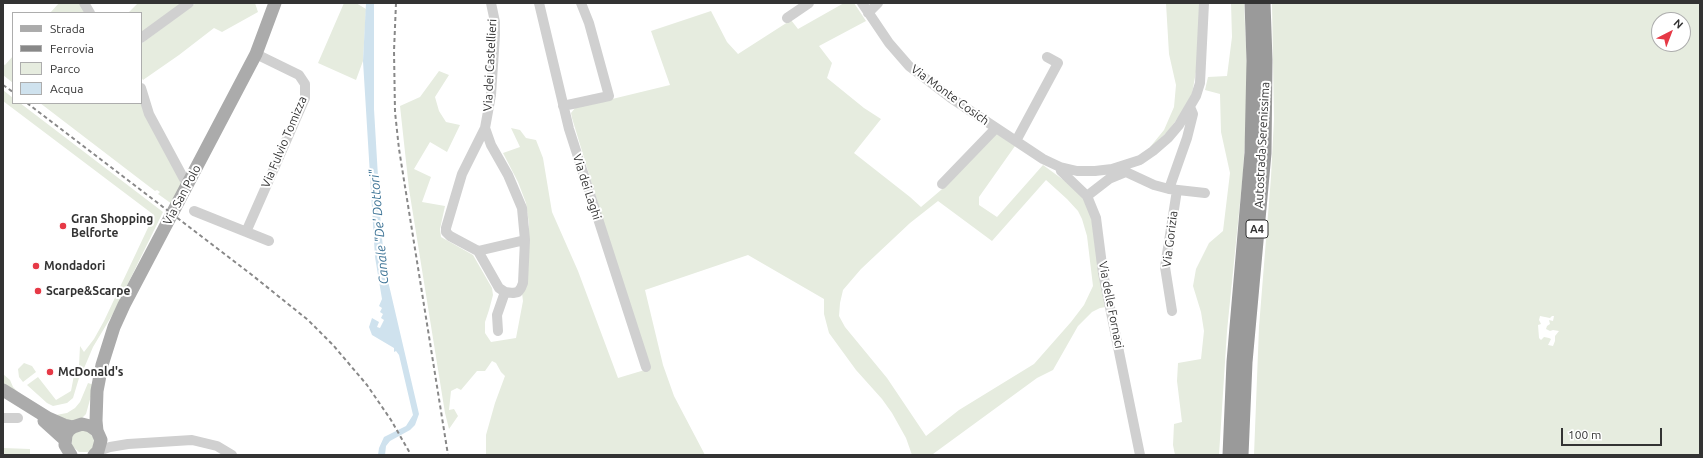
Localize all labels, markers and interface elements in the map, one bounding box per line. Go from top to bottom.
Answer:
legend [12,12,142,104]
north arrow [1651,12,1691,52]
text: N [1671,17,1685,31]
street label: Via dei Castellieri [480,18,500,112]
text: Strada [50,22,85,35]
text: Ferrovia [50,42,94,55]
text: Parco [50,62,80,75]
street label: Via Monte Cosich [908,62,992,128]
street label: Autostrada Serenissima [1251,81,1273,209]
text: Acqua [50,82,83,95]
street label: Via Fulvio Tomizza [258,94,310,190]
street label: Via dei Laghi [570,152,604,222]
street label: Via San Polo [160,162,204,228]
water label: Canale "De' Dottori" [366,169,392,285]
street label: Via Gorizia [1159,210,1181,268]
place label: Gran Shopping Belforte [71,212,153,240]
road number: A4 [1246,220,1268,238]
marker: Gran Shopping Belforte [58,221,68,231]
place label: Mondadori [44,259,105,273]
street label: Via delle Fornaci [1095,260,1127,350]
marker: Mondadori [31,261,41,271]
place label: Scarpe&Scarpe [46,284,130,298]
marker: Scarpe&Scarpe [33,286,43,296]
place label: McDonald's [58,365,124,379]
marker: McDonald's [45,367,55,377]
scale bar [1563,420,1664,446]
text: 100 m [1568,428,1601,441]

